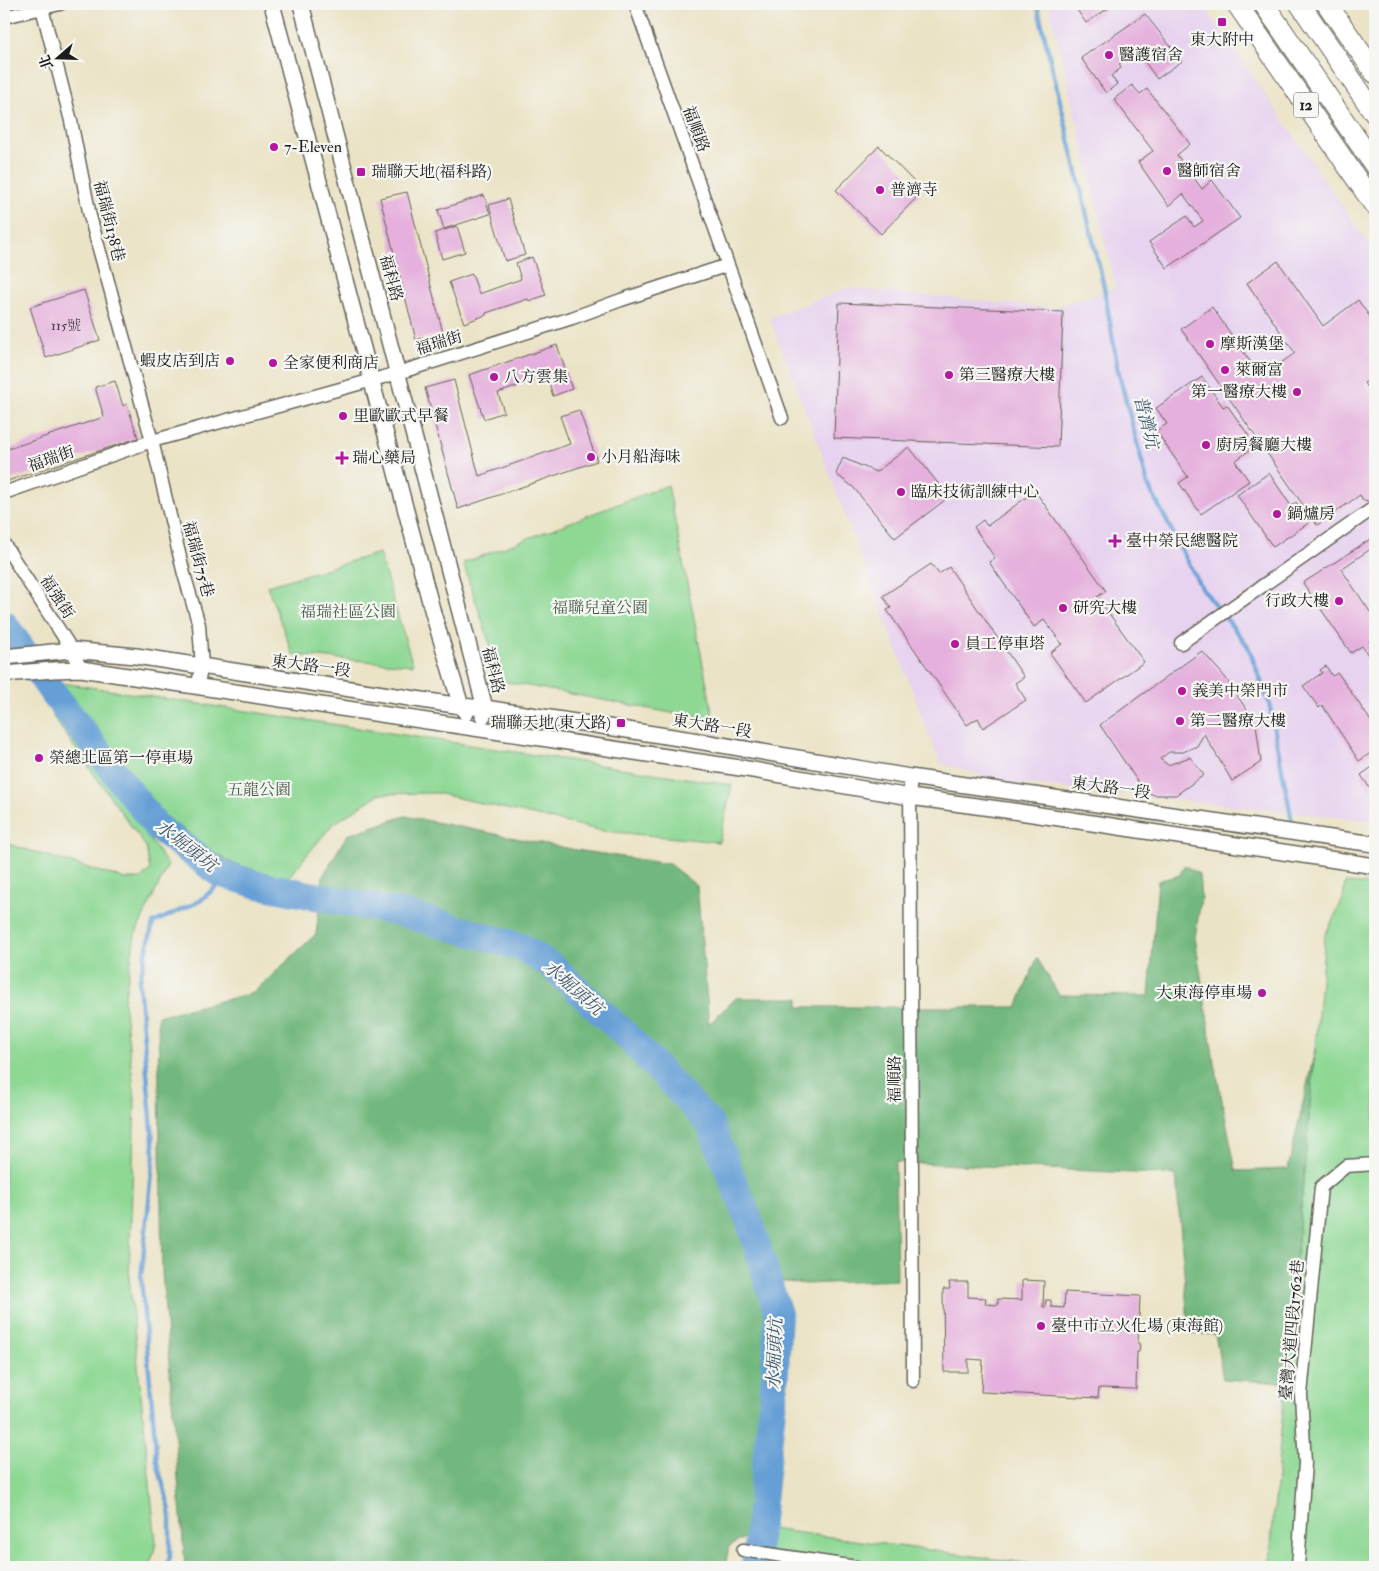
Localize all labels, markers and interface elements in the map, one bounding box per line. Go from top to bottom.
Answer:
marker: 東大附中 [1216,16,1228,28]
place label: 東大附中 [1190,30,1254,50]
north arrow [32,32,82,82]
place label: 醫護宿舍 [1119,45,1183,65]
marker: 醫護宿舍 [1103,49,1115,61]
text: 北 [36,53,57,72]
road number: 12 [1294,92,1318,118]
street label: 福順路 [678,103,714,155]
place label: 7-Eleven [284,137,342,157]
marker: 7-Eleven [268,141,280,153]
place label: 醫師宿舍 [1177,161,1241,181]
place label: 瑞聯天地(福科路) [371,162,492,182]
marker: 醫師宿舍 [1161,165,1173,177]
marker: 瑞聯天地(福科路) [355,166,367,178]
street label: 福瑞街138巷 [89,178,129,264]
place label: 普濟寺 [890,180,938,200]
marker: 普濟寺 [874,184,886,196]
street label: 福科路 [375,252,407,304]
house number: 115號 [51,317,81,334]
street label: 福瑞街 [413,326,465,360]
place label: 摩斯漢堡 [1220,334,1284,354]
marker: 摩斯漢堡 [1204,338,1216,350]
place label: 蝦皮店到店 [140,351,220,371]
place label: 全家便利商店 [283,353,379,373]
marker: 蝦皮店到店 [224,355,236,367]
marker: 全家便利商店 [267,357,279,369]
place label: 萊爾富 [1235,360,1283,380]
marker: 萊爾富 [1219,364,1231,376]
place label: 第三醫療大樓 [959,365,1055,385]
place label: 八方雲集 [504,367,568,387]
marker: 第三醫療大樓 [943,369,955,381]
marker: 八方雲集 [488,371,500,383]
place label: 第一醫療大樓 [1191,382,1287,402]
marker: 第一醫療大樓 [1291,386,1303,398]
water label: 普濟坑 [1128,393,1164,454]
place label: 里歐歐式早餐 [353,406,449,426]
marker: 里歐歐式早餐 [337,410,349,422]
place label: 廚房餐廳大樓 [1216,435,1312,455]
marker: 廚房餐廳大樓 [1200,439,1212,451]
street label: 福瑞街 [25,442,77,476]
place label: 小月船海味 [601,447,681,467]
place label: 瑞心藥局 [352,448,416,468]
marker: 小月船海味 [585,451,597,463]
marker: 瑞心藥局 [336,452,348,464]
place label: 臨床技術訓練中心 [911,482,1039,502]
marker: 臨床技術訓練中心 [895,486,907,498]
place label: 鍋爐房 [1287,504,1335,524]
marker: 鍋爐房 [1271,508,1283,520]
street label: 福瑞街75巷 [178,519,218,599]
place label: 臺中榮民總醫院 [1126,531,1238,551]
marker: 臺中榮民總醫院 [1108,534,1122,548]
street label: 福強街 [36,571,78,623]
place label: 行政大樓 [1265,591,1329,611]
marker: 行政大樓 [1333,595,1345,607]
park label: 福聯兒童公園 [552,598,648,618]
place label: 研究大樓 [1073,598,1137,618]
park label: 福瑞社區公園 [300,602,396,622]
marker: 研究大樓 [1057,602,1069,614]
place label: 員工停車塔 [965,634,1045,654]
marker: 員工停車塔 [949,638,961,650]
street label: 福科路 [477,644,509,696]
street label: 東大路一段 [270,651,352,681]
place label: 義美中榮門市 [1192,681,1288,701]
marker: 義美中榮門市 [1176,685,1188,697]
street label: 東大路一段 [671,710,753,742]
place label: 第二醫療大樓 [1190,711,1286,731]
place label: 瑞聯天地(東大路) [490,713,611,733]
marker: 第二醫療大樓 [1174,715,1186,727]
marker: 瑞聯天地(東大路) [615,717,627,729]
place label: 榮總北區第一停車場 [49,748,193,768]
marker: 榮總北區第一停車場 [33,752,45,764]
street label: 東大路一段 [1070,773,1152,803]
park label: 五龍公園 [227,780,291,800]
water label: 水堀頭坑 [151,815,224,879]
water label: 水堀頭坑 [538,956,610,1022]
place label: 大東海停車場 [1156,983,1252,1003]
marker: 大東海停車場 [1256,987,1268,999]
street label: 福順路 [885,1055,905,1103]
street label: 臺灣大道四段1762巷 [1276,1259,1308,1401]
water label: 水堀頭坑 [762,1315,788,1390]
place label: 臺中市立火化場 (東海館) [1051,1316,1223,1336]
marker: 臺中市立火化場 (東海館) [1035,1320,1047,1332]

